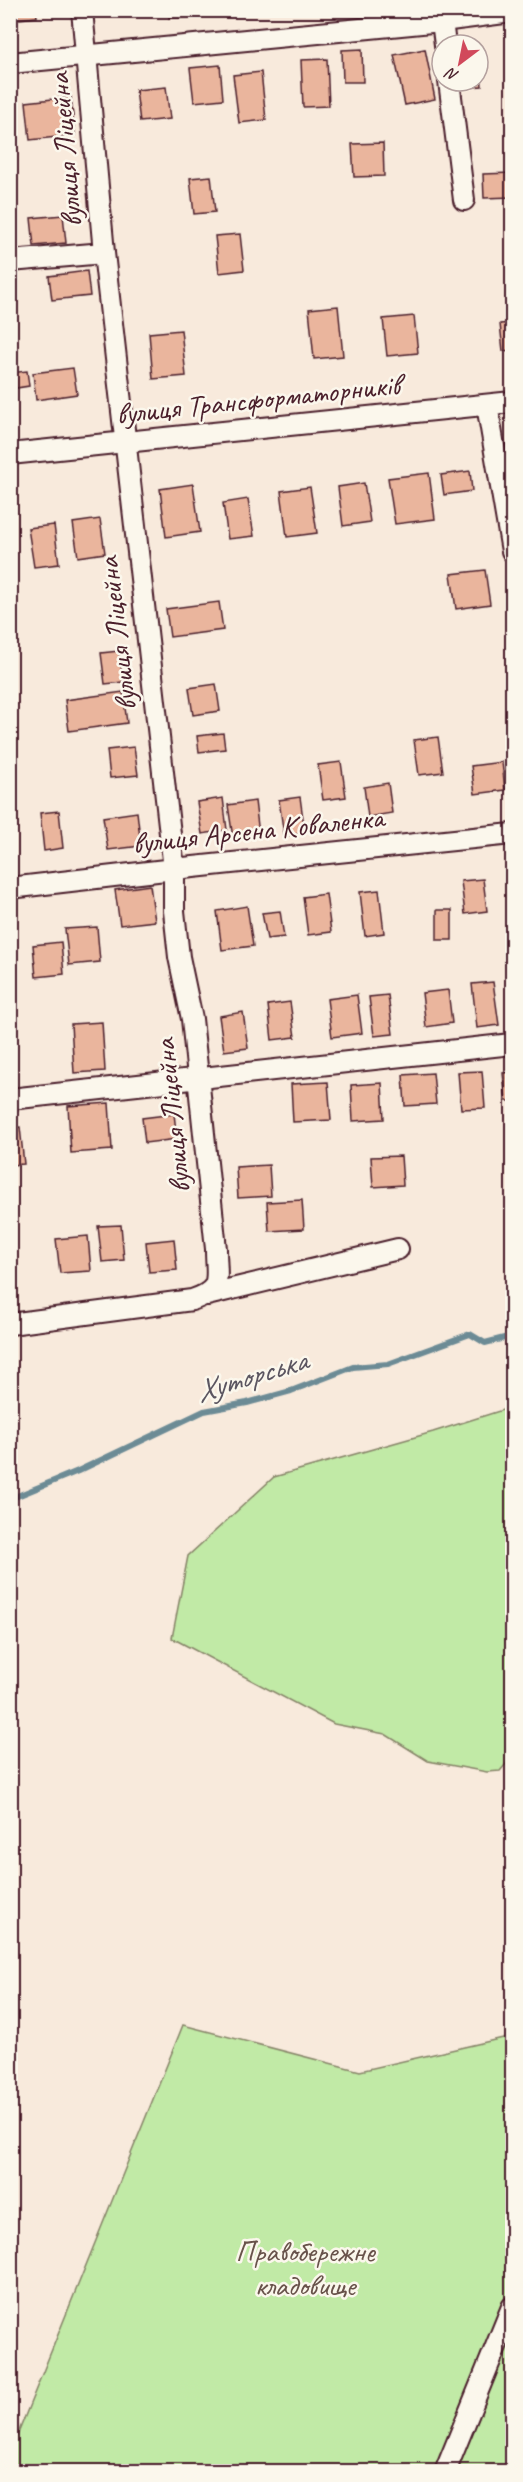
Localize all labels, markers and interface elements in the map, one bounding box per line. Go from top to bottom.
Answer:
north arrow [430,33,490,93]
text: N [440,62,462,86]
street label: вулиця Ліцейна [39,69,91,229]
street label: вулиця Трансформаторників [114,364,409,433]
street label: вулиця Ліцейна [88,553,145,713]
street label: вулиця Арсена Коваленка [131,798,388,862]
street label: вулиця Ліцейна [145,1035,199,1195]
water label: Хуторська [191,1338,315,1412]
park label: Правобережне кладовище [236,2232,377,2304]

